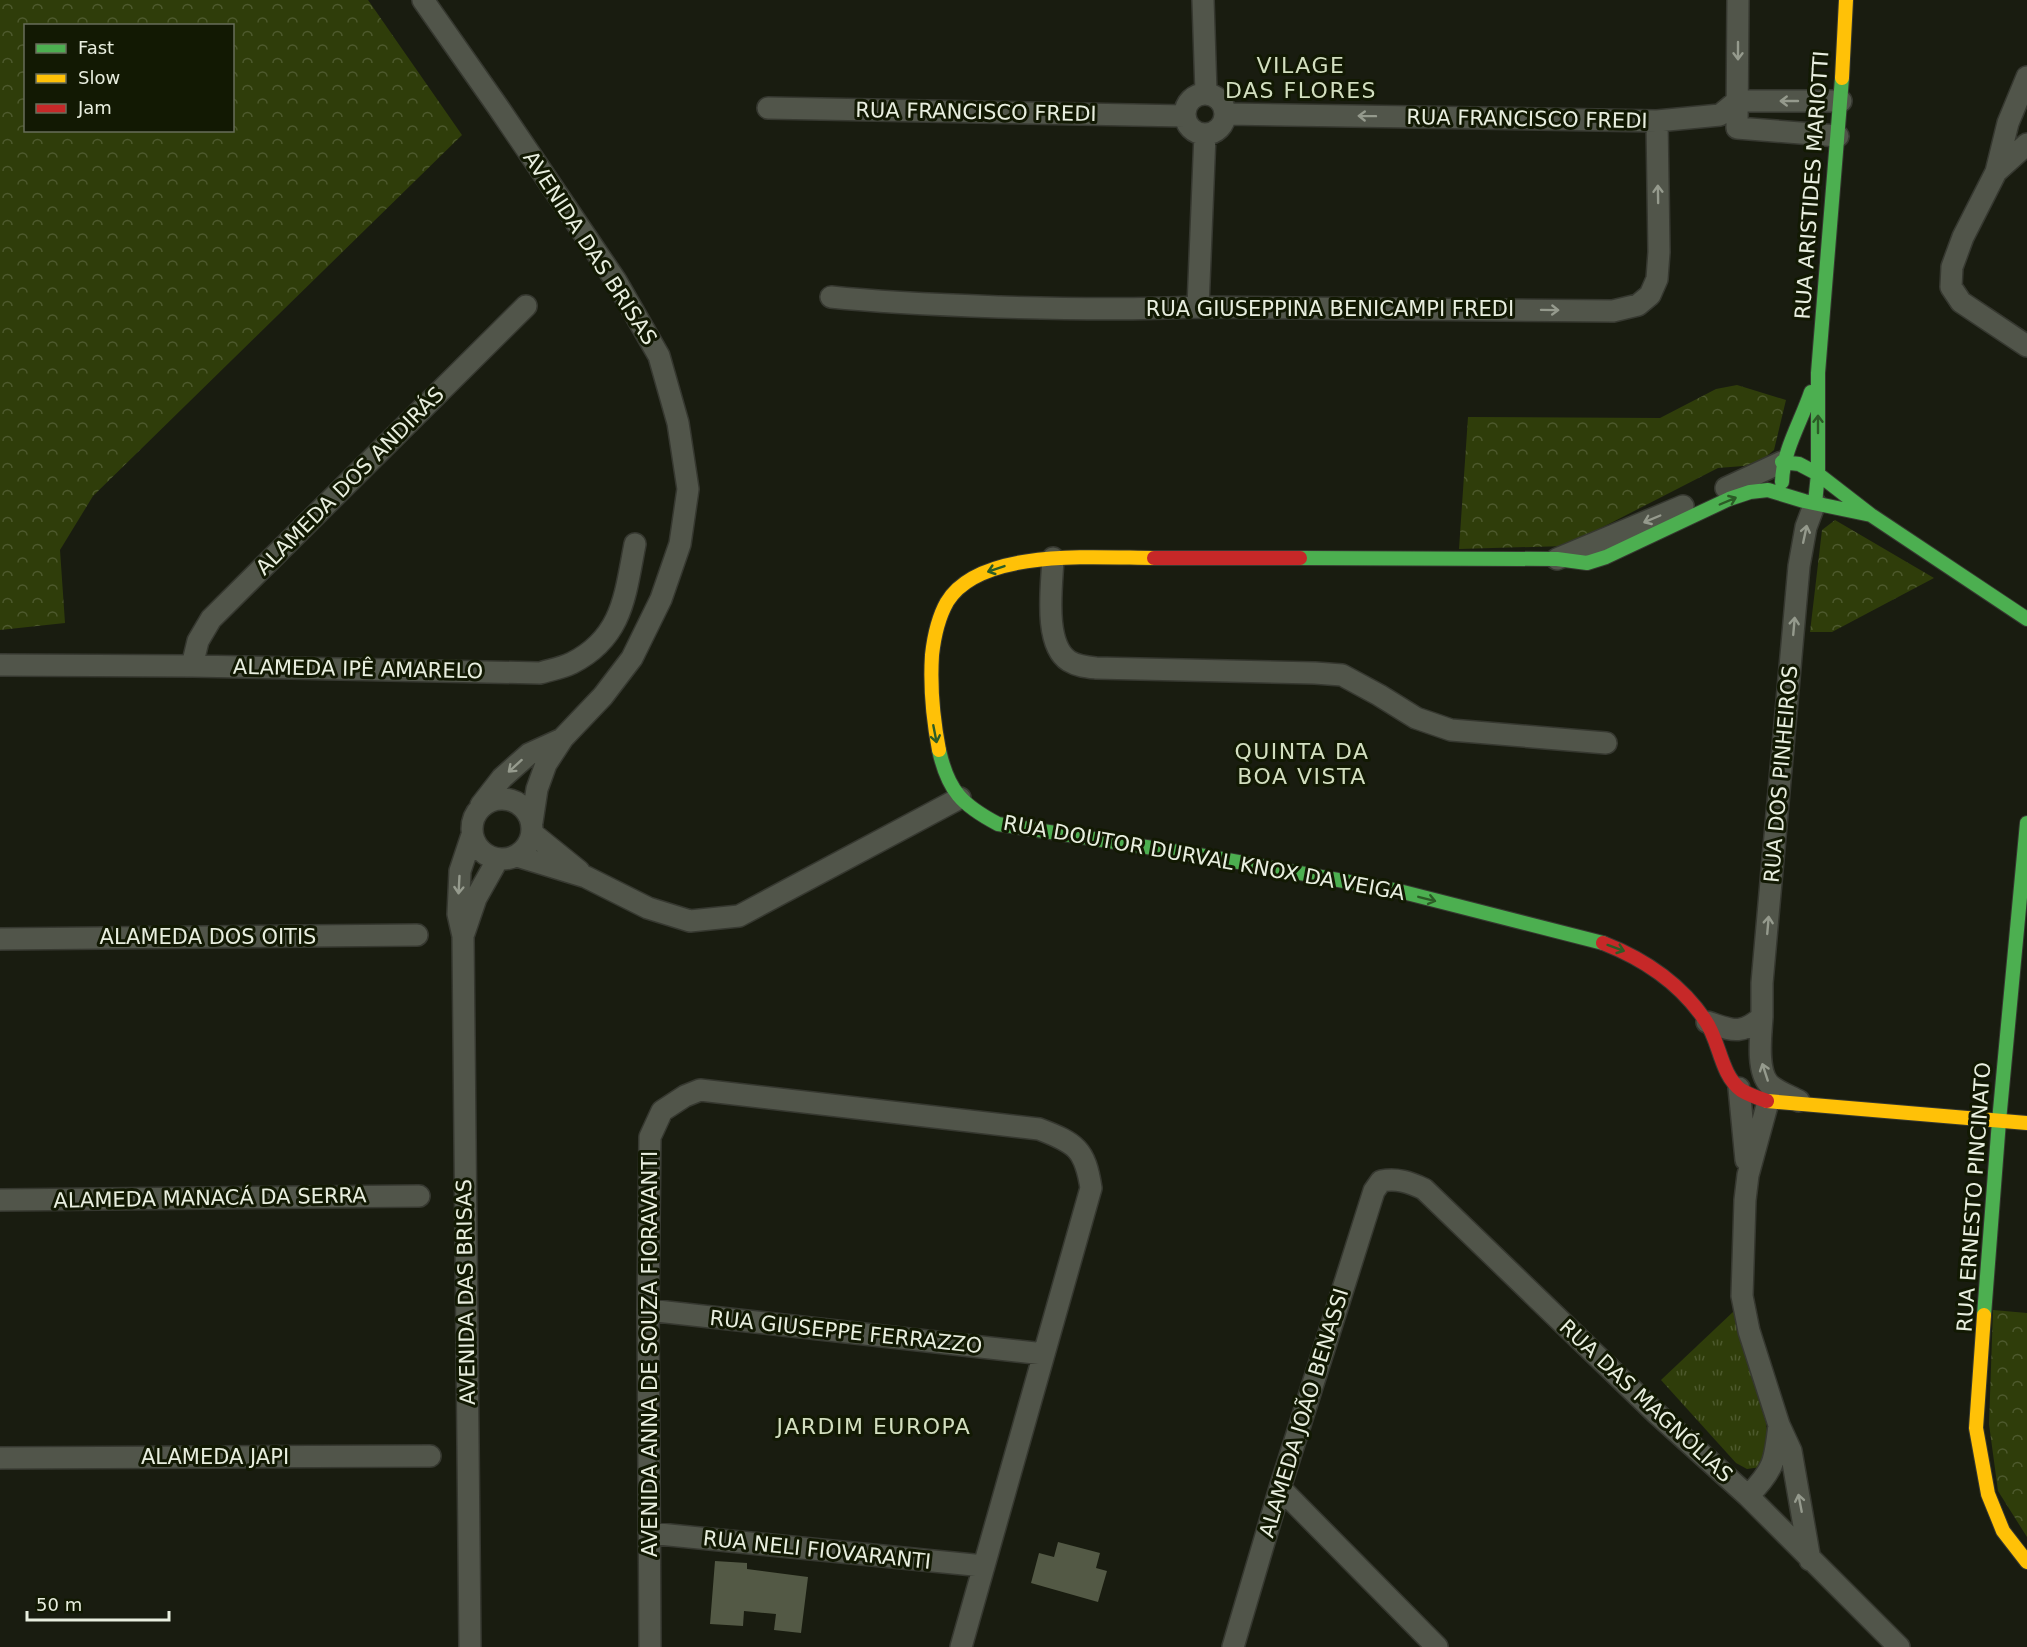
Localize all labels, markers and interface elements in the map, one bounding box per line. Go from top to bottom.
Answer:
legend [24,24,234,132]
text: Fast [78,37,114,58]
one-way arrow [1732,40,1744,60]
street label: RUA ARISTIDES MARIOTTI [1791,50,1833,320]
district label: VILAGE DAS FLORES [1225,53,1377,103]
text: Slow [78,67,120,88]
one-way arrow [1779,95,1799,107]
text: Jam [77,97,112,118]
street label: RUA FRANCISCO FREDI [855,98,1097,126]
street label: RUA FRANCISCO FREDI [1406,105,1648,133]
one-way arrow [1358,111,1378,122]
street label: AVENIDA DAS BRISAS [518,147,662,349]
one-way arrow [1652,184,1664,204]
street label: RUA GIUSEPPINA BENICAMPI FREDI [1146,297,1514,321]
one-way arrow [1540,304,1560,316]
street label: ALAMEDA DOS ANDIRÁS [250,381,449,580]
one-way arrow [1812,414,1824,434]
one-way arrow [1719,494,1737,505]
one-way arrow [1643,514,1661,525]
one-way arrow [1800,525,1811,544]
one-way arrow [987,564,1006,575]
one-way arrow [1789,617,1800,637]
street label: ALAMEDA IPÊ AMARELO [233,654,483,683]
street label: RUA DOS PINHEIROS [1760,664,1802,884]
one-way arrow [930,724,941,743]
district label: QUINTA DA BOA VISTA [1234,739,1370,789]
one-way arrow [508,759,523,773]
street label: RUA DOUTOR DURVAL KNOX DA VEIGA [1001,811,1407,905]
one-way arrow [454,874,465,894]
one-way arrow [1418,893,1437,905]
one-way arrow [1762,916,1773,936]
street label: ALAMEDA DOS OITIS [100,925,316,949]
one-way arrow [1606,943,1625,954]
street label: RUA ERNESTO PINCINATO [1953,1061,1995,1333]
one-way arrow [1758,1064,1769,1082]
street label: AVENIDA ANNA DE SOUZA FIORAVANTI [638,1151,662,1557]
street label: AVENIDA DAS BRISAS [452,1179,480,1405]
street label: ALAMEDA MANACÁ DA SERRA [53,1182,367,1213]
street label: ALAMEDA JOÃO BENASSI [1253,1285,1353,1540]
street label: RUA GIUSEPPE FERRAZZO [708,1306,984,1358]
street label: RUA DAS MAGNÓLIAS [1555,1314,1738,1487]
district label: JARDIM EUROPA [775,1414,971,1439]
street label: ALAMEDA JAPI [141,1445,289,1469]
one-way arrow [1794,1493,1805,1513]
street label: RUA NELI FIOVARANTI [702,1526,932,1574]
scale bar [27,1584,170,1622]
text: 50 m [36,1594,82,1615]

